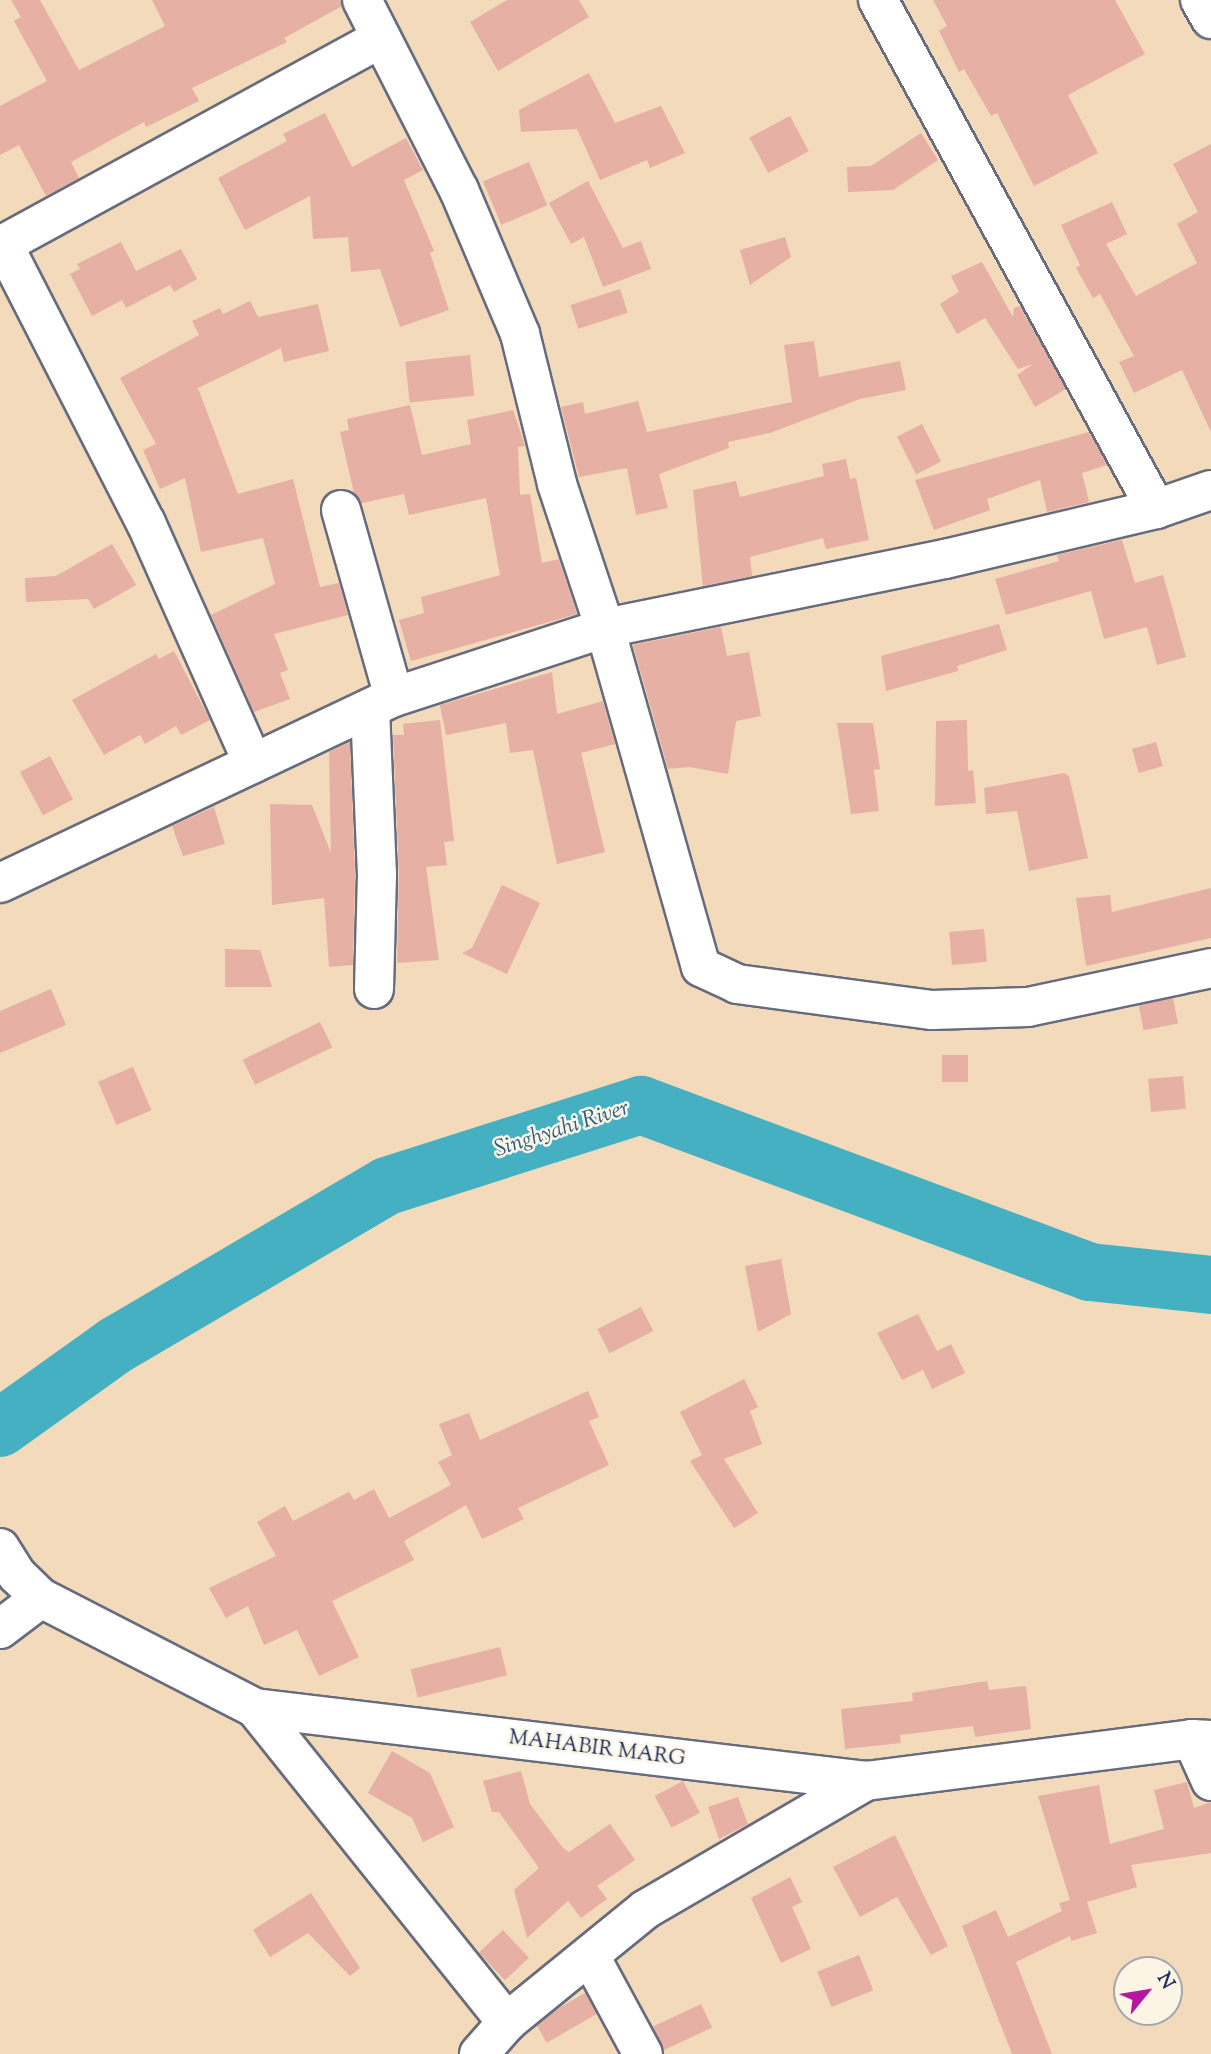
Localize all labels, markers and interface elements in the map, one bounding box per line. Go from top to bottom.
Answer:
water label: Singhyahi River [491,1095,633,1165]
street label: MAHABIR MARG [507,1726,687,1772]
north arrow [1113,1956,1183,2026]
text: N [1149,1968,1180,1995]

